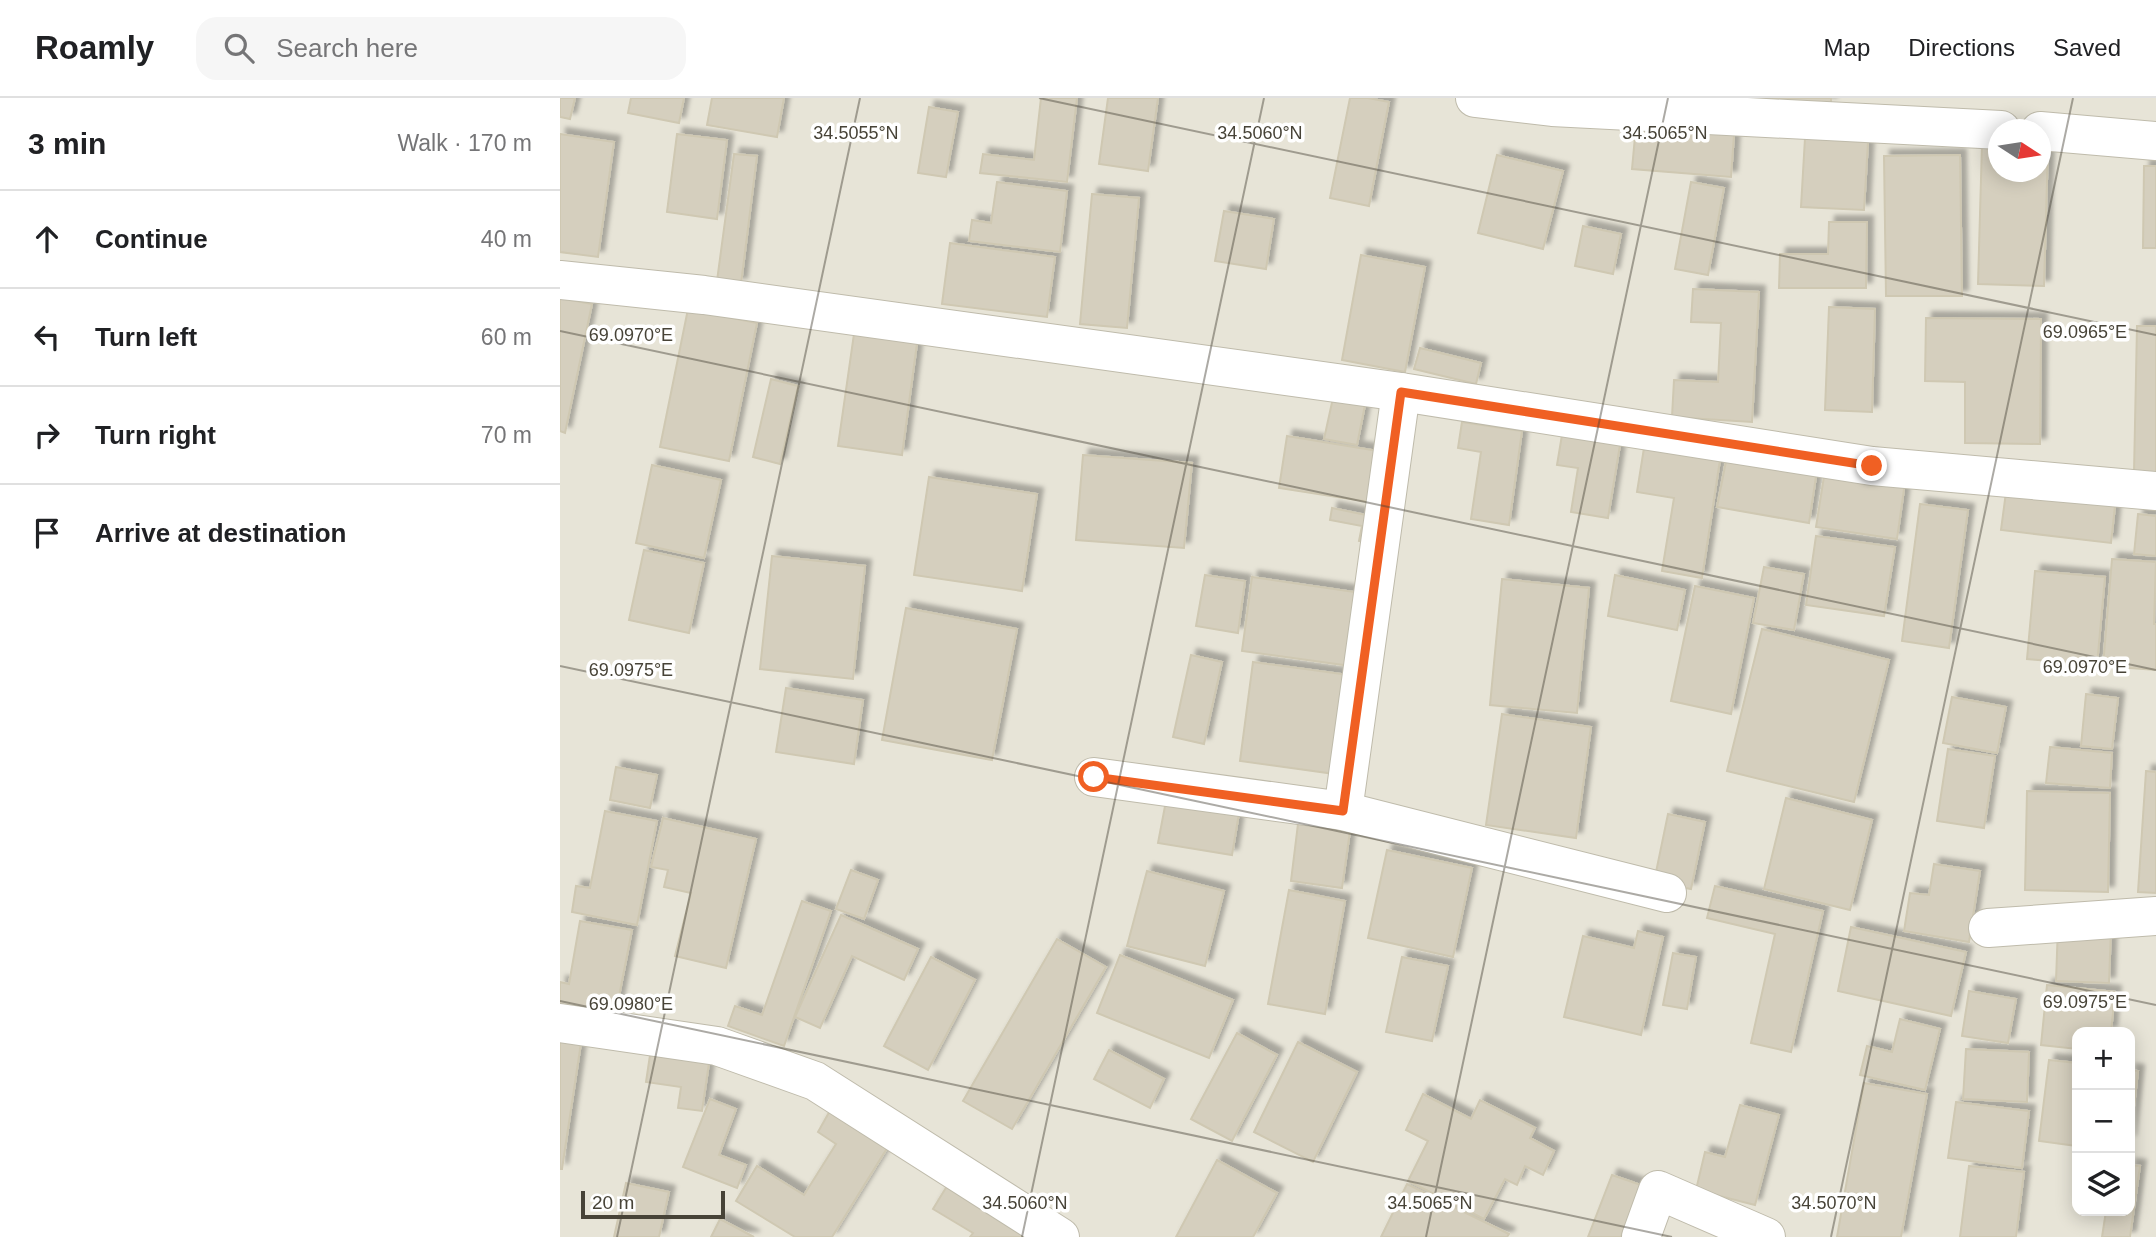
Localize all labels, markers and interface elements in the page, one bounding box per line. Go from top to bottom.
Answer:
search box [196,17,686,80]
text: Roamly [35,29,154,66]
icon: search [220,29,258,67]
text: Search here [276,33,418,63]
text: Map [1824,34,1870,61]
text: Directions [1908,34,2015,61]
text: Saved [2053,34,2121,61]
north arrow [1988,119,2051,182]
text: 34.5055°N [813,123,899,143]
text: 34.5060°N [1217,123,1303,143]
text: 34.5065°N [1622,123,1708,143]
text: 3 min [28,127,106,160]
text: Walk · 170 m [397,130,532,156]
icon: ahead [28,220,66,258]
text: Continue [95,224,208,254]
text: 40 m [481,226,532,252]
icon: left [28,318,66,356]
text: Turn left [95,322,197,352]
text: 69.0965°E [2043,322,2127,342]
text: 60 m [481,324,532,350]
text: 69.0970°E [589,325,673,345]
icon: right [28,416,66,454]
text: Turn right [95,420,216,450]
text: 70 m [481,422,532,448]
route end [1856,450,1887,481]
icon: arrive [28,514,66,552]
text: Arrive at destination [95,518,346,548]
text: 69.0970°E [2043,657,2127,677]
text: 69.0975°E [589,660,673,680]
route start [1078,761,1109,792]
text: 69.0975°E [2043,992,2127,1012]
text: 69.0980°E [589,994,673,1014]
map controls [2072,1027,2135,1216]
button: + [2072,1027,2135,1090]
button: − [2072,1090,2135,1153]
button: layers [2072,1153,2135,1216]
scale bar [581,1188,724,1220]
text: 20 m [592,1192,634,1213]
text: 34.5060°N [982,1193,1068,1213]
text: 34.5065°N [1387,1193,1473,1213]
text: 34.5070°N [1791,1193,1877,1213]

